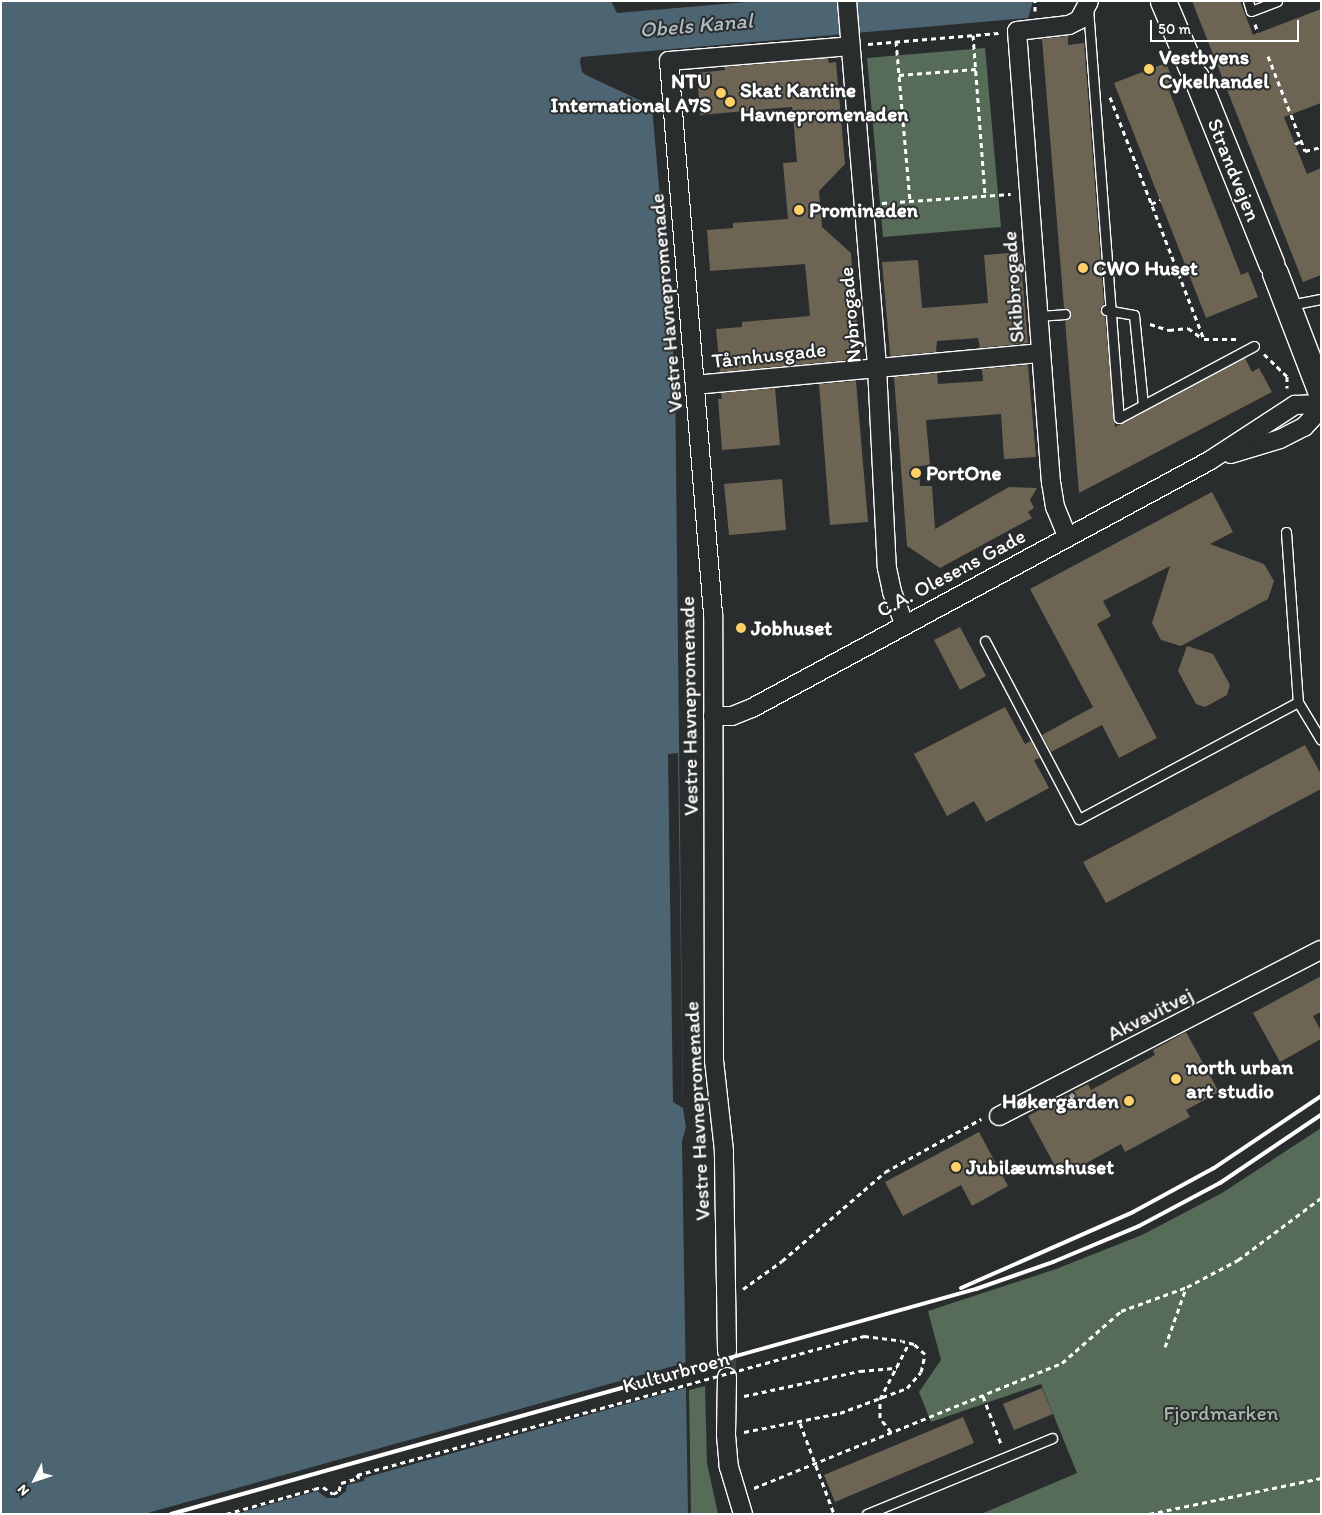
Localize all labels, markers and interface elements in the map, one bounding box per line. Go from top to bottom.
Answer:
water label: Obels Kanal [638,7,754,43]
scale bar [1152,10,1301,42]
text: 50 m [1158,20,1191,38]
place label: Vestbyens Cykelhandel [1159,44,1269,94]
marker: Vestbyens Cykelhandel [1143,63,1155,75]
place label: NTU International A7S [550,68,711,118]
place label: Skat Kantine Havnepromenaden [740,77,908,127]
marker: NTU International A7S [715,87,727,99]
marker: Skat Kantine Havnepromenaden [724,96,736,108]
street label: Strandvejen [1202,115,1266,225]
street label: Vestre Havnepromenade [644,193,688,413]
place label: Prominaden [809,197,918,223]
marker: Prominaden [793,204,805,216]
street label: Skibbrogade [997,230,1029,344]
place label: CWO Huset [1093,255,1198,281]
marker: CWO Huset [1077,262,1089,274]
street label: Nybrogade [833,266,867,364]
street label: Tårnhusgade [711,336,827,374]
place label: PortOne [926,460,1001,486]
marker: PortOne [910,467,922,479]
street label: C.A. Olesens Gade [872,523,1030,623]
street label: Vestre Havnepromenade [674,596,704,816]
place label: Jobhuset [751,615,832,641]
marker: Jobhuset [735,622,747,634]
street label: Akvavitvej [1103,982,1197,1046]
street label: Vestre Havnepromenade [679,1001,715,1221]
place label: north urban art studio [1186,1054,1293,1104]
marker: north urban art studio [1170,1073,1182,1085]
place label: Høkergården [1002,1088,1119,1114]
marker: Høkergården [1123,1095,1135,1107]
place label: Jubilæumshuset [966,1154,1114,1180]
marker: Jubilæumshuset [950,1161,962,1173]
street label: Kulturbroen [620,1346,732,1398]
park label: Fjordmarken [1164,1400,1278,1426]
north arrow [10,1455,60,1505]
text: N [14,1481,33,1499]

